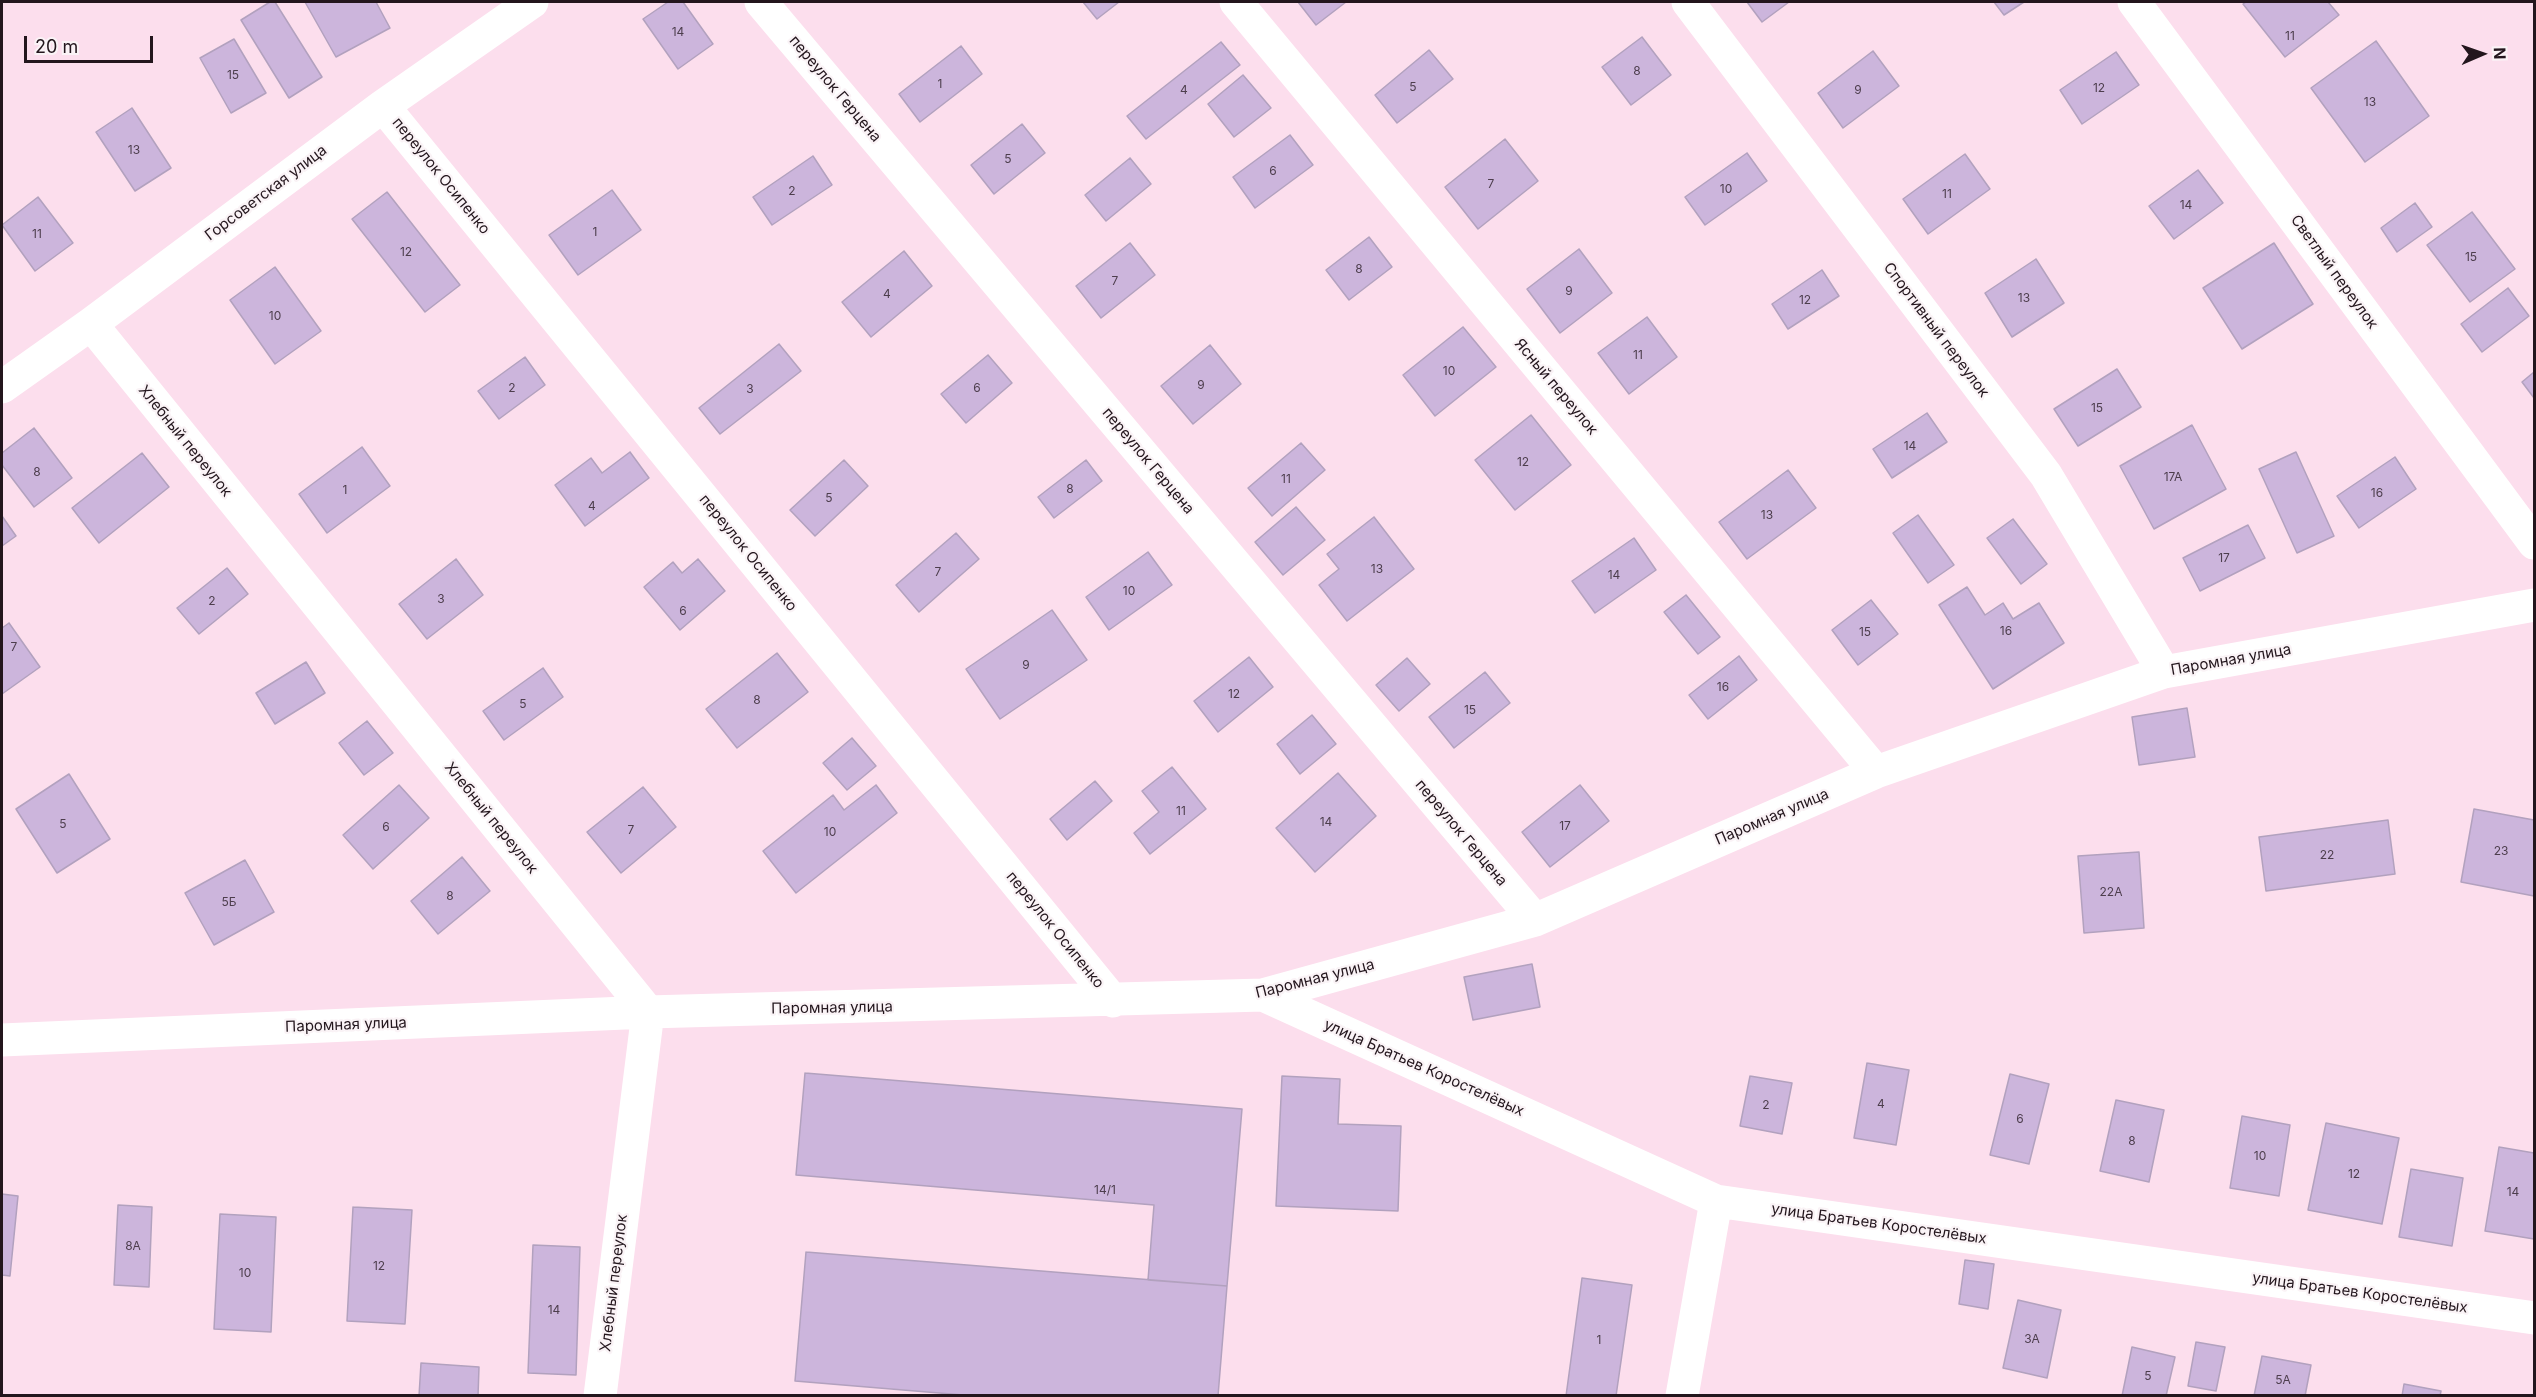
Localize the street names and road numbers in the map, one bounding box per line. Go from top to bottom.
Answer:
street label: переулок Герцена [785,32,885,146]
street label: переулок Осипенко [388,114,494,238]
street label: Горсоветская улица [202,141,330,245]
street label: Светлый переулок [2287,211,2381,333]
street label: Спортивный переулок [1879,259,1993,401]
street label: Ясный переулок [1511,335,1601,439]
street label: Хлебный переулок [135,382,235,500]
street label: переулок Герцена [1098,404,1198,518]
street label: переулок Осипенко [695,491,801,615]
street label: Паромная улица [2169,641,2293,679]
street label: Хлебный переулок [441,759,541,877]
street label: переулок Герцена [1411,776,1511,890]
street label: Паромная улица [1712,785,1832,849]
street label: переулок Осипенко [1002,868,1108,992]
street label: Паромная улица [1254,956,1376,1002]
street label: Паромная улица [771,998,893,1018]
street label: Паромная улица [285,1014,407,1036]
street label: улица Братьев Коростелёвых [1321,1016,1527,1120]
street label: улица Братьев Коростелёвых [1770,1200,1988,1248]
street label: Хлебный переулок [597,1213,631,1353]
street label: улица Братьев Коростелёвых [2251,1269,2469,1317]

